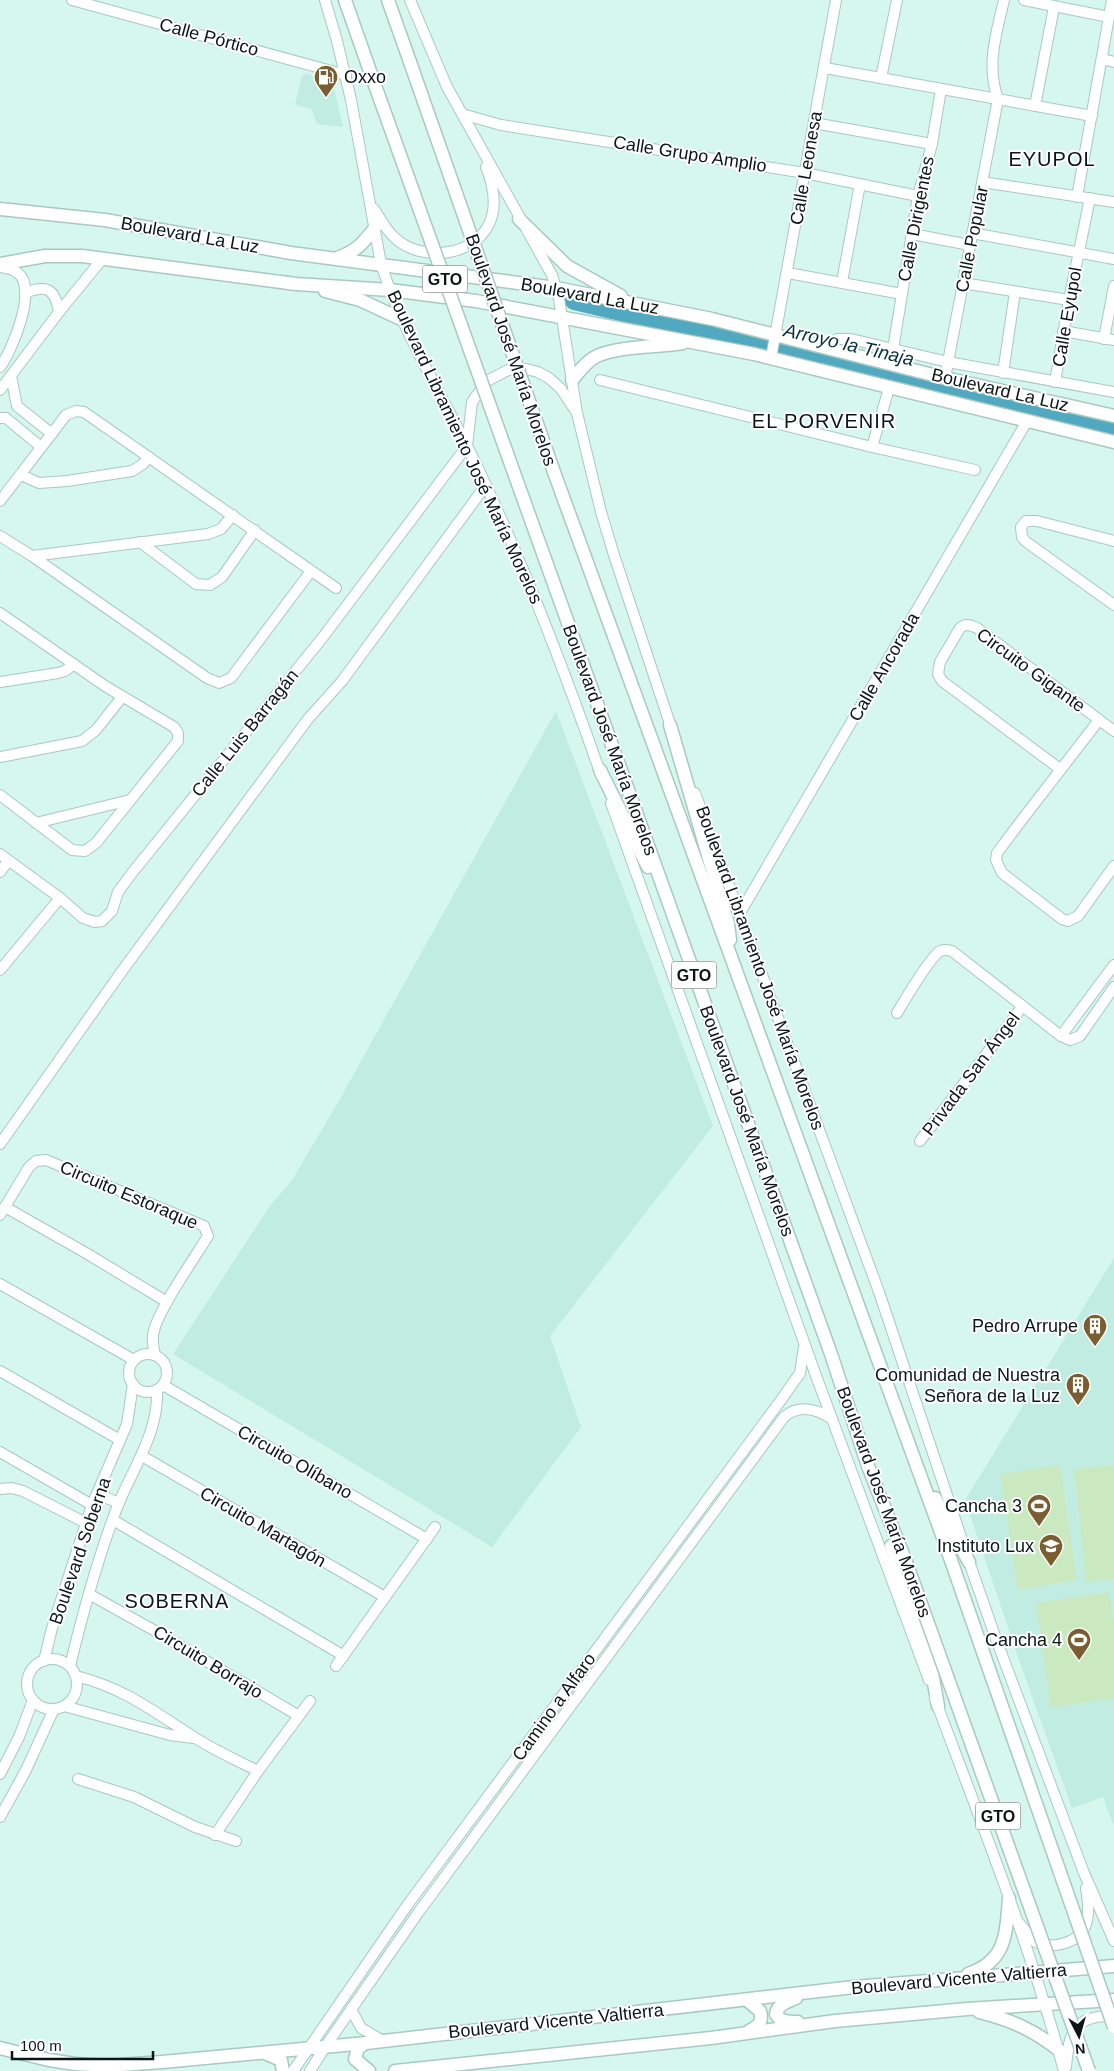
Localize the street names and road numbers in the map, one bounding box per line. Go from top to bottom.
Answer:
street label: Calle Pórtico [157,14,261,60]
street label: Calle Leonesa [786,109,826,226]
street label: Calle Grupo Amplio [612,132,768,176]
street label: Calle Dirigentes [894,155,938,283]
street label: Calle Popular [952,184,992,294]
street label: Boulevard La Luz [119,213,261,257]
street label: Boulevard José María Morelos [462,231,560,469]
street label: Calle Eyupol [1048,265,1086,369]
road number: GTO [422,266,468,292]
street label: Boulevard La Luz [519,274,661,318]
street label: Boulevard Libramiento José María Morelos [383,287,547,607]
street label: Boulevard La Luz [929,364,1071,416]
street label: Calle Ancorada [845,608,924,725]
street label: Boulevard José María Morelos [559,622,661,858]
street label: Circuito Gigante [973,624,1089,716]
street label: Calle Luis Barragán [187,665,303,801]
street label: Boulevard Libramiento José María Morelos [692,803,828,1133]
road number: GTO [672,962,716,988]
street label: Boulevard José María Morelos [696,1003,798,1239]
street label: Privada San Ángel [918,1008,1024,1140]
street label: Circuito Estoraque [57,1157,201,1233]
street label: Boulevard José María Morelos [833,1384,935,1620]
street label: Circuito Olíbano [234,1421,356,1503]
street label: Boulevard Soberna [45,1474,115,1627]
street label: Circuito Martagón [196,1483,330,1571]
street label: Circuito Borrajo [150,1621,266,1703]
street label: Camino a Alfaro [508,1649,600,1765]
road number: GTO [976,1802,1020,1830]
street label: Boulevard Vicente Valtierra [850,1960,1069,1998]
street label: Boulevard Vicente Valtierra [447,2000,666,2042]

